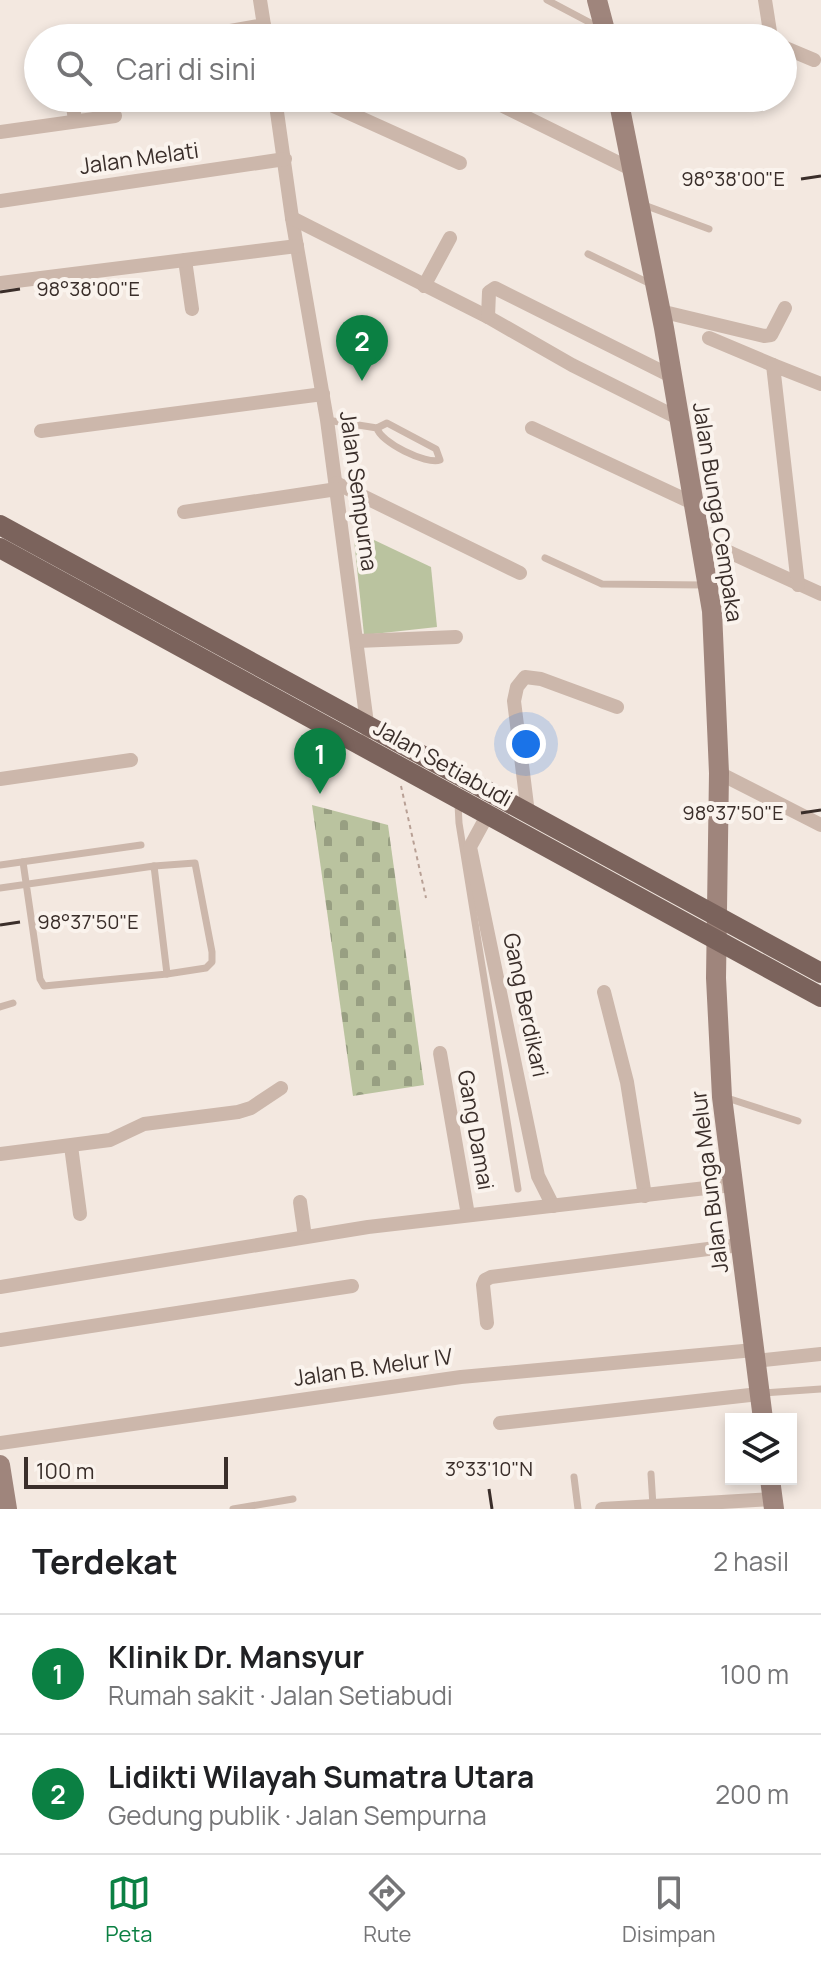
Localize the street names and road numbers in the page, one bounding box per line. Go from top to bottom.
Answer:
street label: Jalan Melati [78,135,200,181]
street label: Jalan Bunga Cempaka [686,400,750,624]
street label: Jalan Sempurna [333,409,385,573]
street label: Jalan Setiabudi [368,713,518,813]
street label: Gang Berdikari [496,930,556,1080]
street label: Gang Damai [451,1068,501,1192]
street label: Jalan Bunga Melur [683,1089,735,1275]
street label: Jalan B. Melur IV [292,1341,455,1393]

